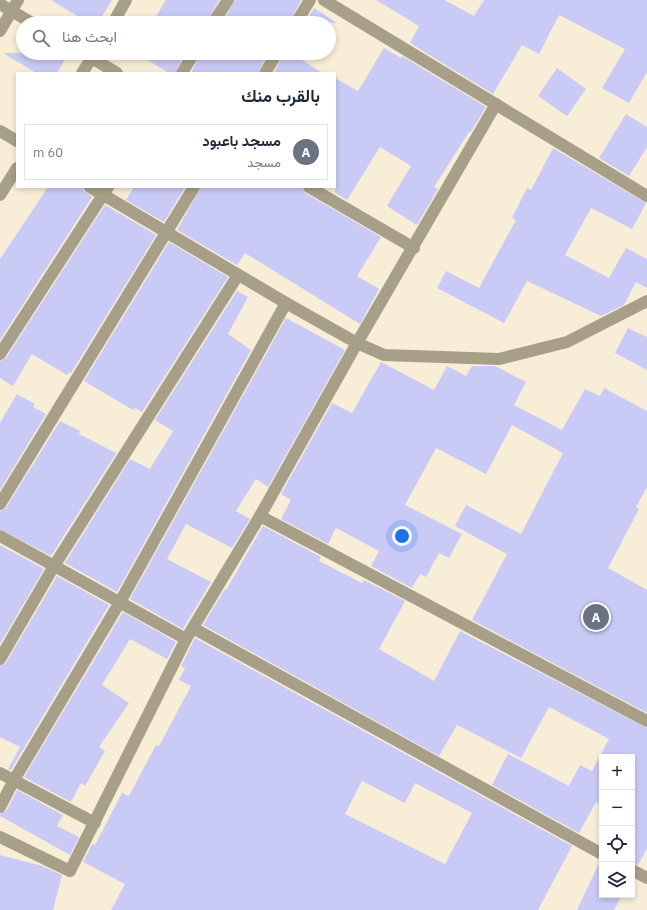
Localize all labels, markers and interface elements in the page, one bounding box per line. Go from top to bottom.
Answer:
search box [16,16,336,60]
icon: search [30,27,52,49]
text: ابحث هنا [62,27,117,46]
text: بالقرب منك [241,85,320,107]
text: مسجد باعبود [202,131,281,150]
text: 60 m [33,144,63,161]
text: A [302,144,310,161]
text: مسجد [247,154,281,171]
your location [392,526,412,546]
pin: A [583,602,609,632]
map controls [599,754,635,898]
button: + [599,754,635,790]
button: − [599,790,635,826]
button: locate [599,826,635,862]
button: layers [599,862,635,898]

